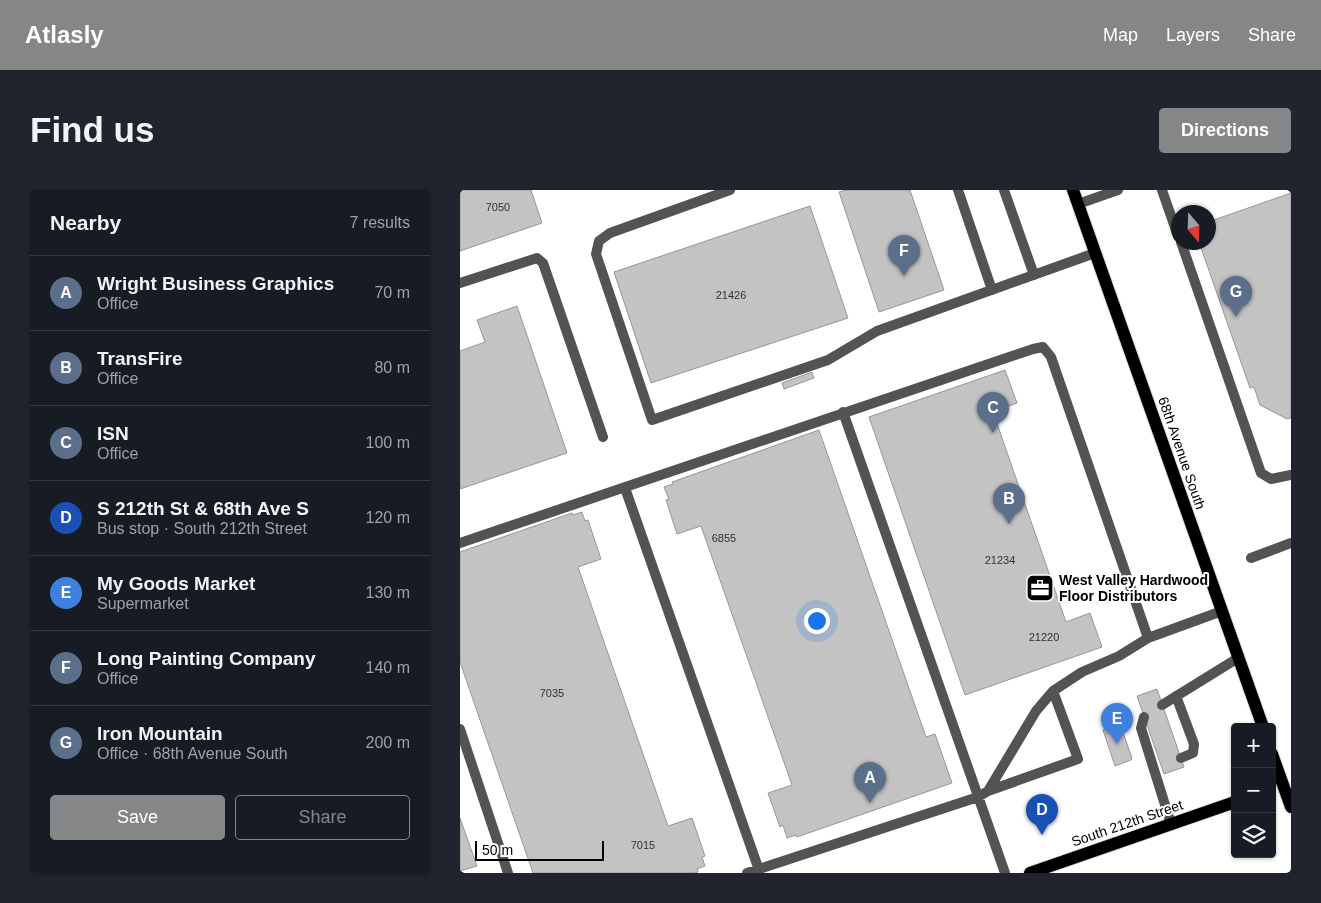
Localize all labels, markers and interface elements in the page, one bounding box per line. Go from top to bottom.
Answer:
text: Atlasly [25,21,104,48]
text: Map [1103,25,1138,45]
text: Layers [1166,25,1220,45]
text: Share [1248,25,1296,45]
button: Directions [1159,108,1291,153]
text: Find us [30,110,154,149]
house number: 7050 [486,201,510,213]
north arrow [1171,205,1216,250]
text: Nearby [50,211,121,234]
text: 7 results [350,214,410,231]
pin: F [888,235,920,276]
text: Wright Business Graphics [97,273,334,294]
pin: G [1220,276,1252,317]
text: A [60,284,72,301]
text: 70 m [374,284,410,301]
house number: 21426 [716,289,746,301]
text: Office [97,295,139,312]
text: TransFire [97,348,183,369]
text: B [60,359,72,376]
text: 80 m [374,359,410,376]
text: Office [97,370,139,387]
pin: C [977,392,1009,433]
street label: 68th Avenue South [1155,395,1209,511]
text: ISN [97,423,129,444]
text: C [60,434,72,451]
text: 100 m [366,434,410,451]
text: Office [97,445,139,462]
pin: B [993,483,1025,524]
text: S 212th St & 68th Ave S [97,498,309,519]
text: D [60,509,72,526]
text: 120 m [366,509,410,526]
text: Bus stop · South 212th Street [97,520,307,537]
house number: 6855 [712,532,736,544]
house number: 21234 [985,554,1015,566]
place label: West Valley Hardwood Floor Distributors [1059,572,1208,604]
text: My Goods Market [97,573,255,594]
office icon: West Valley Hardwood Floor Distributors [1025,573,1055,603]
text: E [61,584,71,601]
text: 130 m [366,584,410,601]
text: Supermarket [97,595,189,612]
your location [804,608,830,634]
house number: 21220 [1029,631,1059,643]
text: Long Painting Company [97,648,316,669]
text: F [61,659,71,676]
text: 140 m [366,659,410,676]
text: Office [97,670,139,687]
house number: 7035 [540,687,564,699]
pin: E [1101,703,1133,744]
text: Iron Mountain [97,723,223,744]
map controls [1231,723,1276,858]
button: + [1231,723,1276,768]
text: G [60,734,72,751]
text: 200 m [366,734,410,751]
text: Office · 68th Avenue South [97,745,288,762]
pin: A [854,762,886,803]
button: − [1231,768,1276,813]
pin: D [1026,794,1058,835]
button: Save [50,795,225,840]
button: Share [235,795,410,840]
street label: South 212th Street [1069,796,1185,850]
button: layers [1231,813,1276,858]
scale bar [475,838,604,861]
house number: 7015 [631,839,655,851]
text: 50 m [482,842,513,858]

